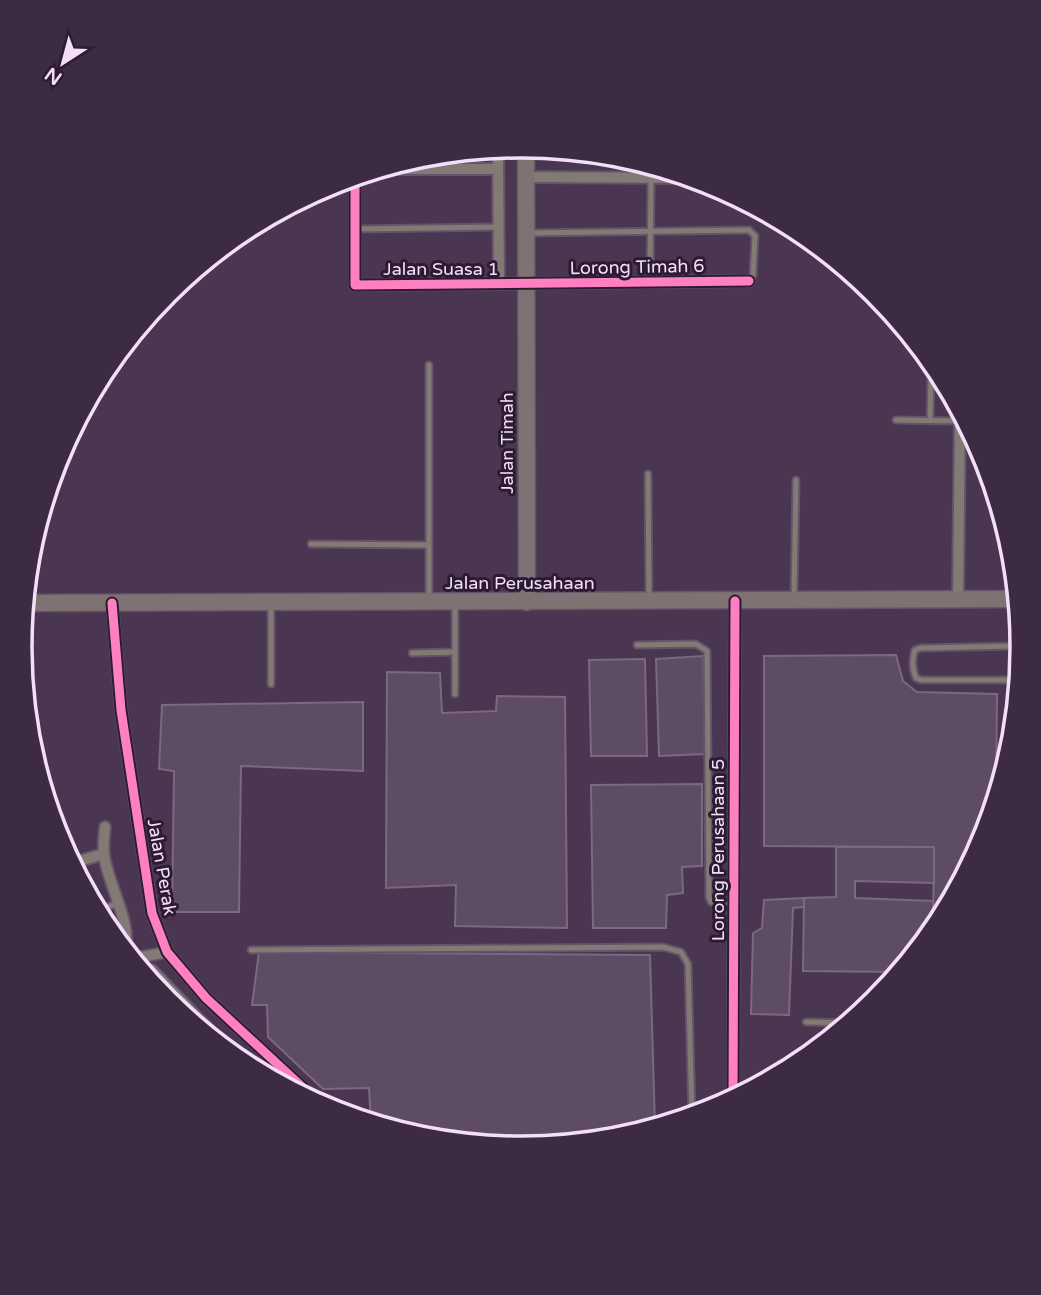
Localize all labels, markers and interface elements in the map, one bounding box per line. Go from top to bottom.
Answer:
north arrow [28,28,98,98]
text: N [41,63,66,89]
street label: Lorong Timah 6 [569,255,705,279]
street label: Jalan Suasa 1 [383,258,499,280]
street label: Jalan Timah [496,392,518,494]
street label: Jalan Perusahaan [445,572,595,594]
street label: Lorong Perusahaan 5 [707,759,729,941]
street label: Jalan Perak [143,817,181,917]

